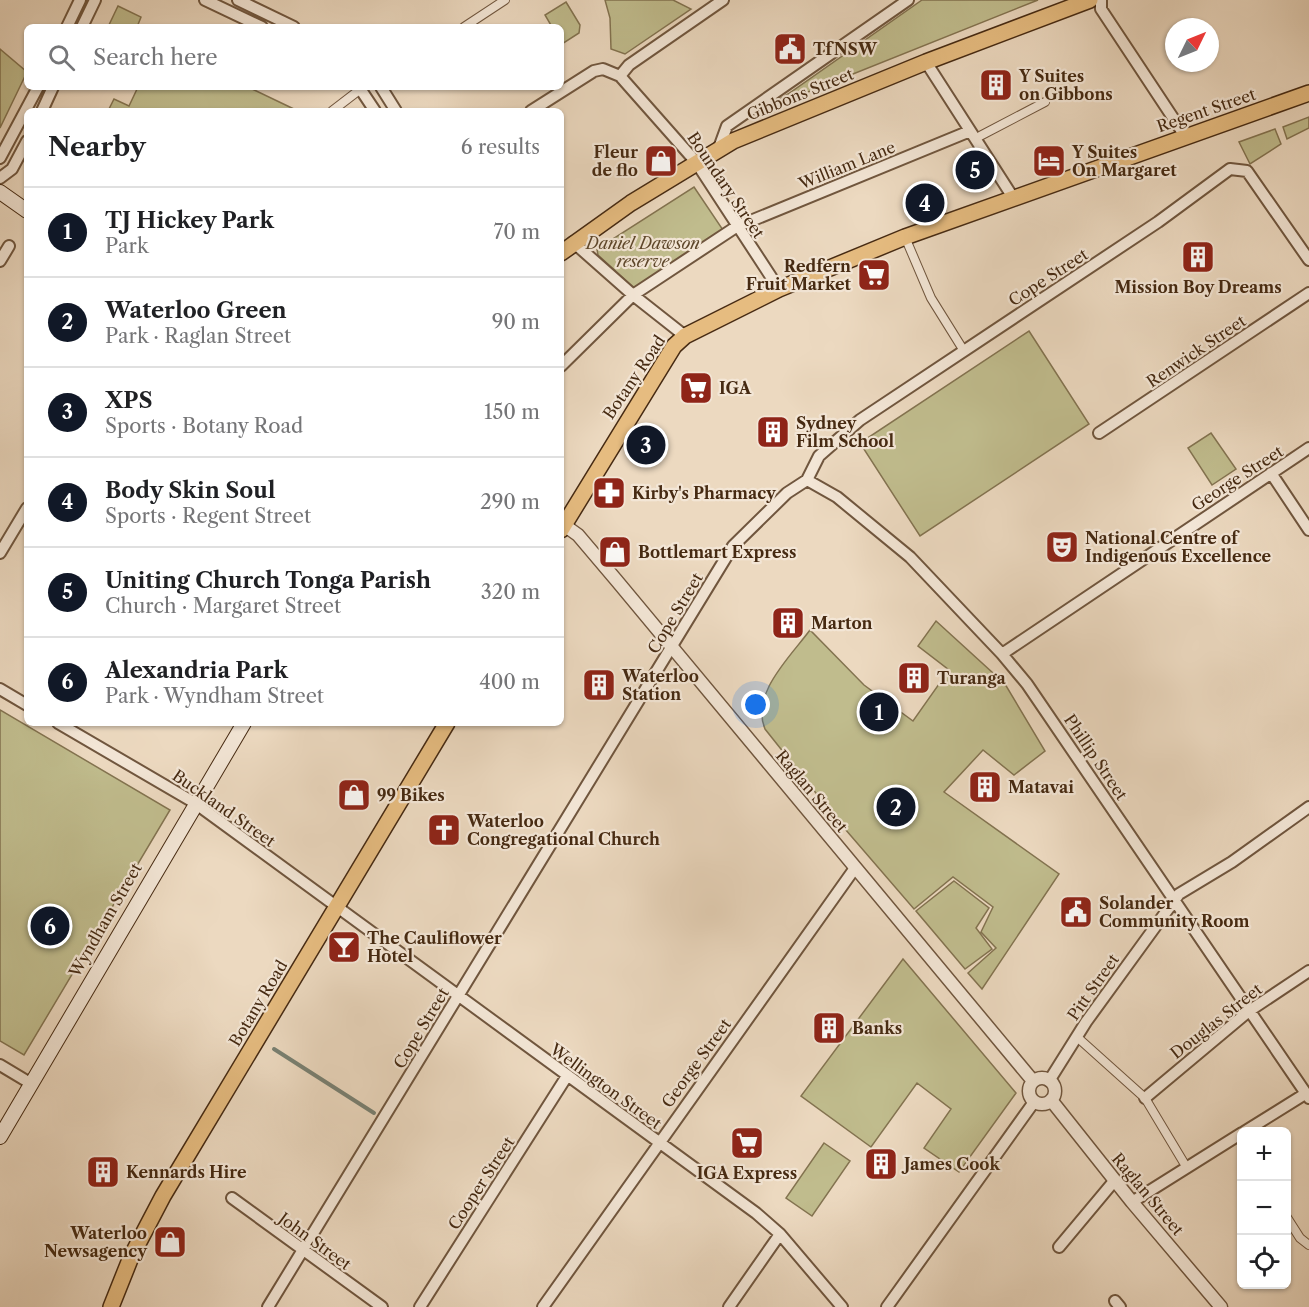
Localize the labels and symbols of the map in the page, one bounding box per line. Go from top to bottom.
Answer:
north arrow [1165,18,1219,72]
public building icon: TfNSW [772,31,808,67]
place label: TfNSW [813,39,878,59]
street label: Gibbons Street [744,63,857,125]
place label: Y Suites on Gibbons [1018,66,1113,104]
building icon: Y Suites on Gibbons [978,67,1014,103]
street label: Regent Street [1154,84,1258,136]
street label: Boundary Street [683,128,769,242]
street label: William Lane [795,137,898,194]
place label: Fleur de flo [592,142,638,180]
place label: Y Suites On Margaret [1071,142,1177,180]
shop icon: Fleur de flo [643,143,679,179]
hotel icon: Y Suites On Margaret [1031,143,1067,179]
pin: 5 [956,148,994,192]
pin: 4 [906,180,944,226]
park label: Daniel Dawson reserve [584,233,700,271]
building icon: Mission Boy Dreams [1180,239,1216,275]
street label: Cope Street [1005,244,1092,310]
place label: Redfern Fruit Market [746,256,852,294]
supermarket icon: Redfern Fruit Market [856,257,892,293]
place label: Mission Boy Dreams [1114,277,1282,297]
street label: Renwick Street [1143,310,1250,392]
street label: Botany Road [599,331,670,423]
supermarket icon: IGA [678,370,714,406]
place label: IGA [719,378,752,398]
place label: Sydney Film School [796,413,894,451]
building icon: Sydney Film School [755,414,791,450]
pin: 3 [626,422,666,468]
street label: George Street [1187,441,1287,515]
pharmacy icon: Kirby's Pharmacy [591,475,627,511]
place label: Kirby's Pharmacy [632,483,777,503]
place label: National Centre of Indigenous Excellence [1085,528,1271,566]
theatre icon: National Centre of Indigenous Excellence [1044,529,1080,565]
shop icon: Bottlemart Express [597,534,633,570]
place label: Bottlemart Express [638,542,796,562]
street label: Cope Street [643,569,707,657]
building icon: Marton [770,605,806,641]
place label: Marton [811,613,873,633]
building icon: Turanga [896,660,932,696]
place label: Waterloo Station [621,666,699,704]
building icon: Waterloo Station [581,667,617,703]
place label: Turanga [937,668,1007,688]
your location [741,690,770,719]
pin: 1 [860,690,898,734]
street label: Phillip Street [1060,710,1132,804]
street label: Raglan Street [772,746,852,837]
street label: Buckland Street [169,765,280,851]
building icon: Matavai [967,769,1003,805]
shop icon: 99 Bikes [336,777,372,813]
place label: Matavai [1008,777,1074,797]
pin: 2 [876,784,916,830]
place label: 99 Bikes [377,785,445,805]
place label: Waterloo Congregational Church [466,811,660,849]
church icon: Waterloo Congregational Church [426,812,462,848]
street label: Wyndham Street [64,859,146,981]
place label: Solander Community Room [1099,893,1249,931]
public building icon: Solander Community Room [1058,894,1094,930]
pin: 6 [31,904,70,948]
place label: The Cauliflower Hotel [367,928,502,966]
bar icon: The Cauliflower Hotel [326,929,362,965]
street label: Pitt Street [1063,950,1123,1024]
street label: Botany Road [224,956,292,1050]
street label: Douglas Street [1166,979,1266,1063]
street label: Cope Street [389,984,453,1072]
building icon: Banks [811,1010,847,1046]
street label: George Street [657,1014,735,1111]
place label: Banks [852,1018,902,1038]
street label: Wellington Street [545,1038,666,1133]
supermarket icon: IGA Express [729,1125,765,1161]
street label: Cooper Street [444,1132,519,1233]
building icon: James Cook [863,1146,899,1182]
street label: Raglan Street [1108,1149,1188,1240]
building icon: Kennards Hire [85,1154,121,1190]
place label: James Cook [901,1154,1001,1174]
place label: Kennards Hire [126,1162,247,1182]
place label: IGA Express [697,1163,797,1183]
street label: John Street [272,1206,355,1274]
place label: Waterloo Newsagency [44,1223,148,1261]
shop icon: Waterloo Newsagency [152,1224,188,1260]

